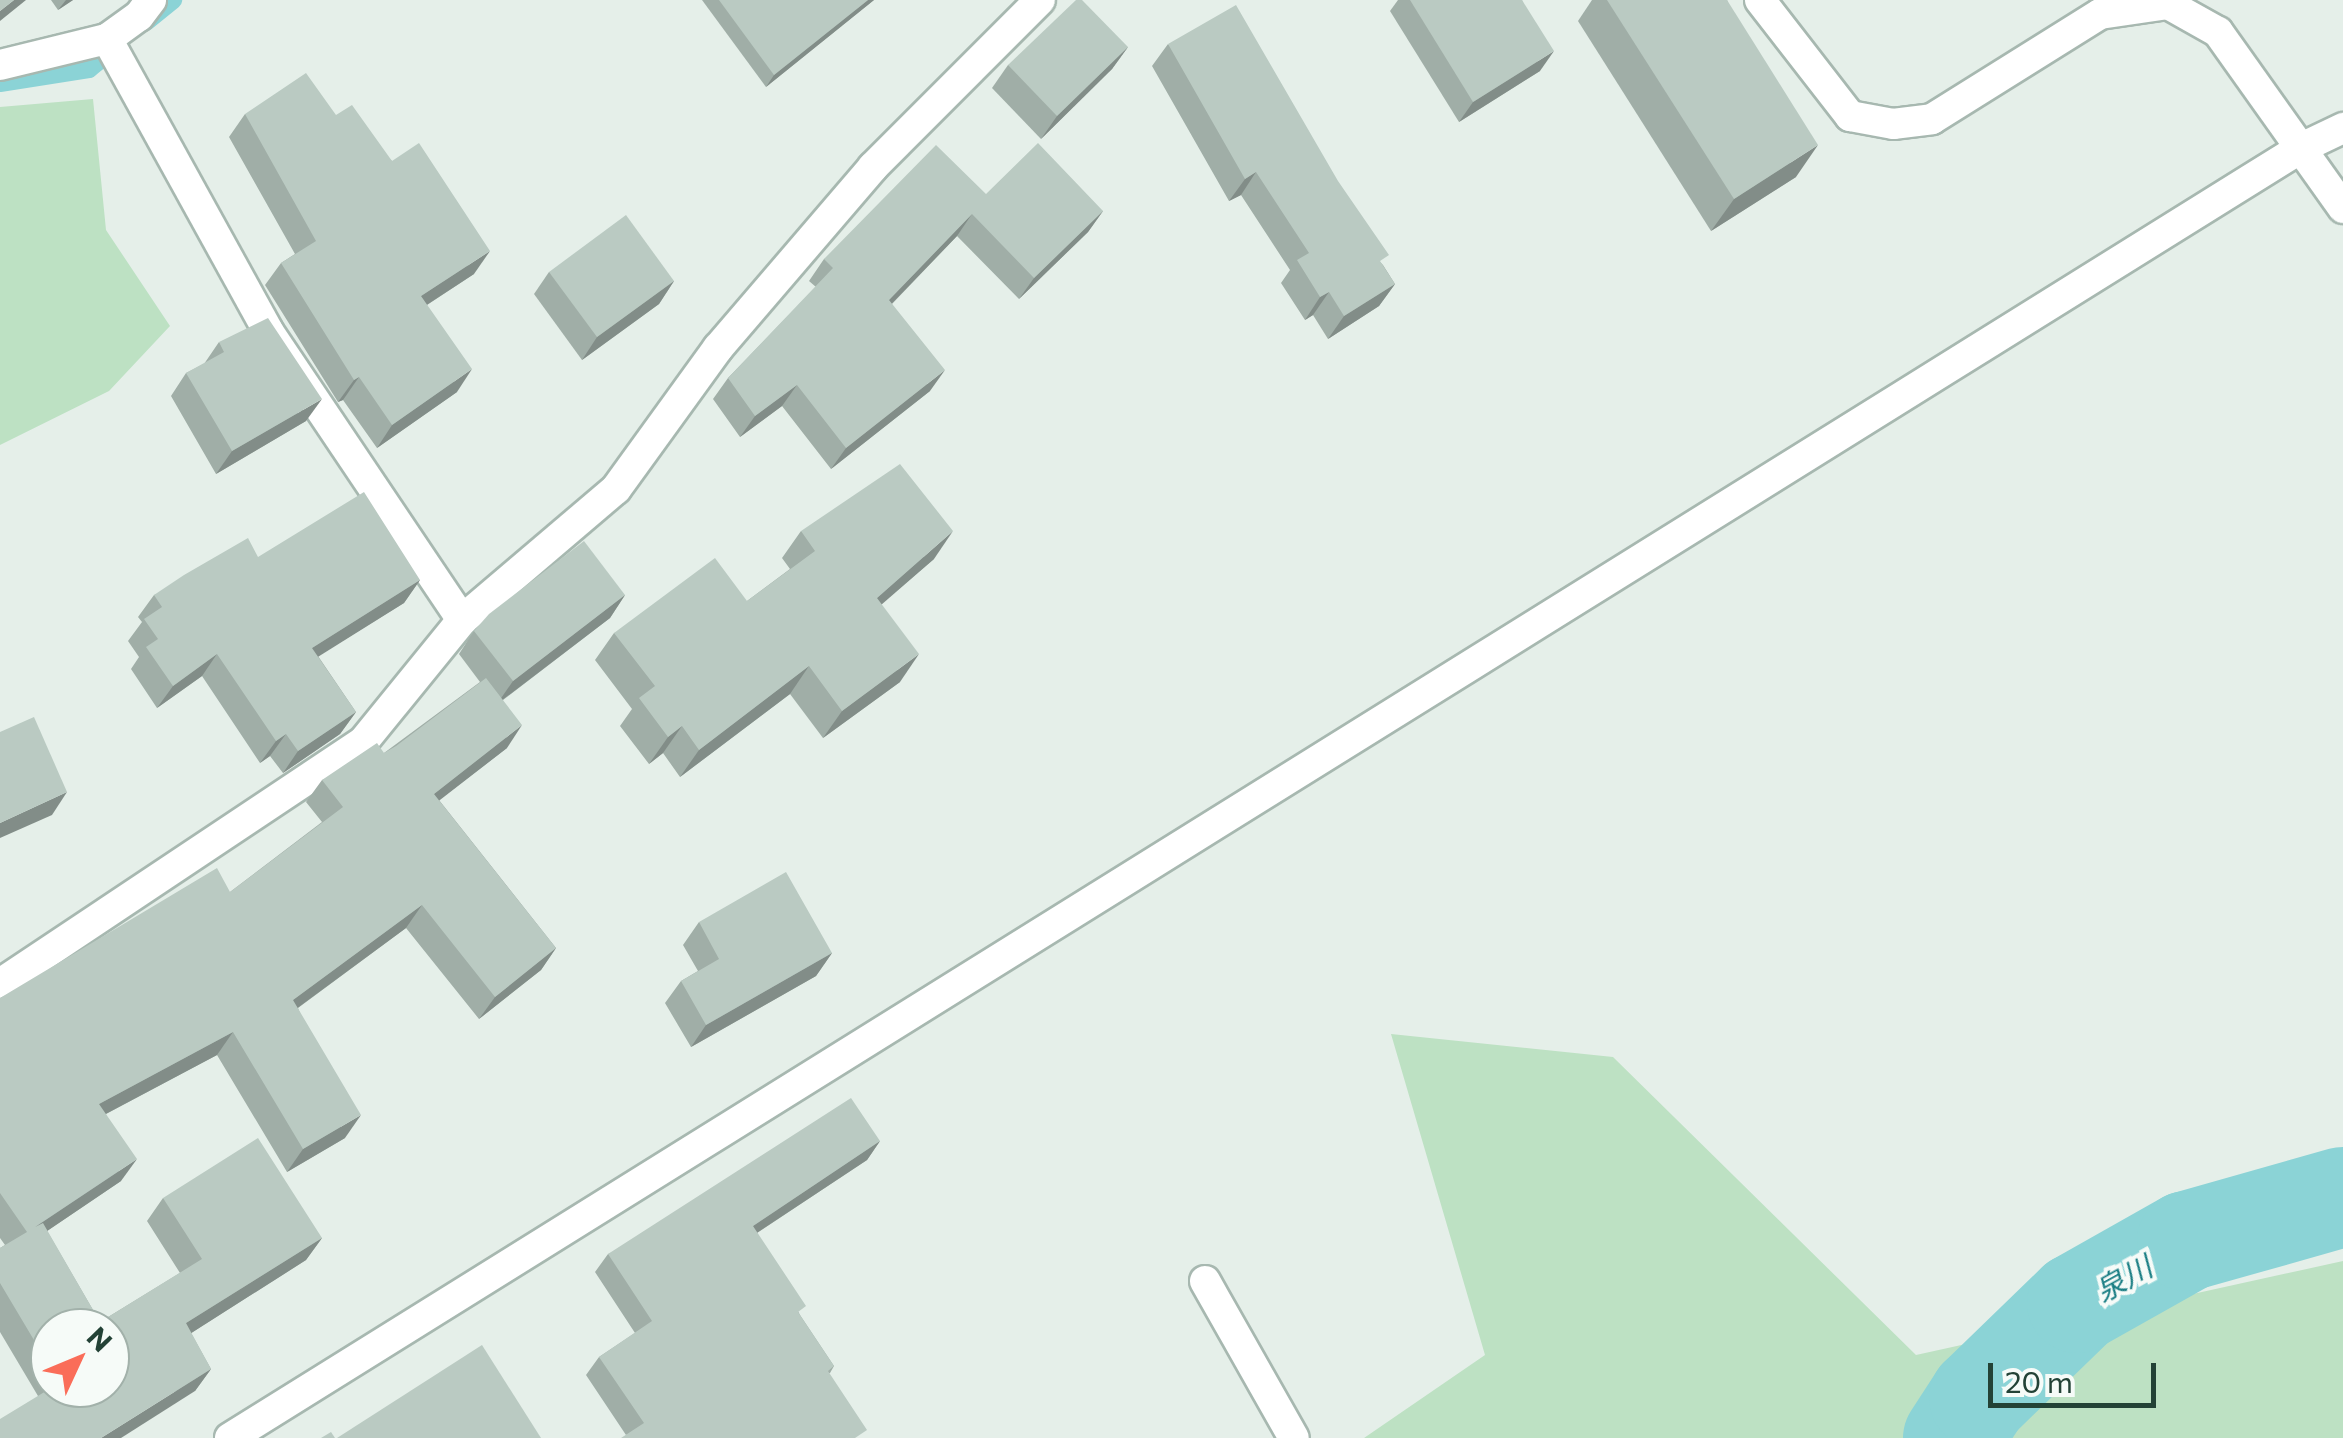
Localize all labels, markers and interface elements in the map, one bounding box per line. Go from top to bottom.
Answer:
water label: 泉川 [2088,1248,2158,1308]
north arrow [30,1308,130,1408]
text: N [81,1319,120,1358]
scale bar [1993,1343,2160,1405]
text: 20 m [2005,1362,2073,1399]

